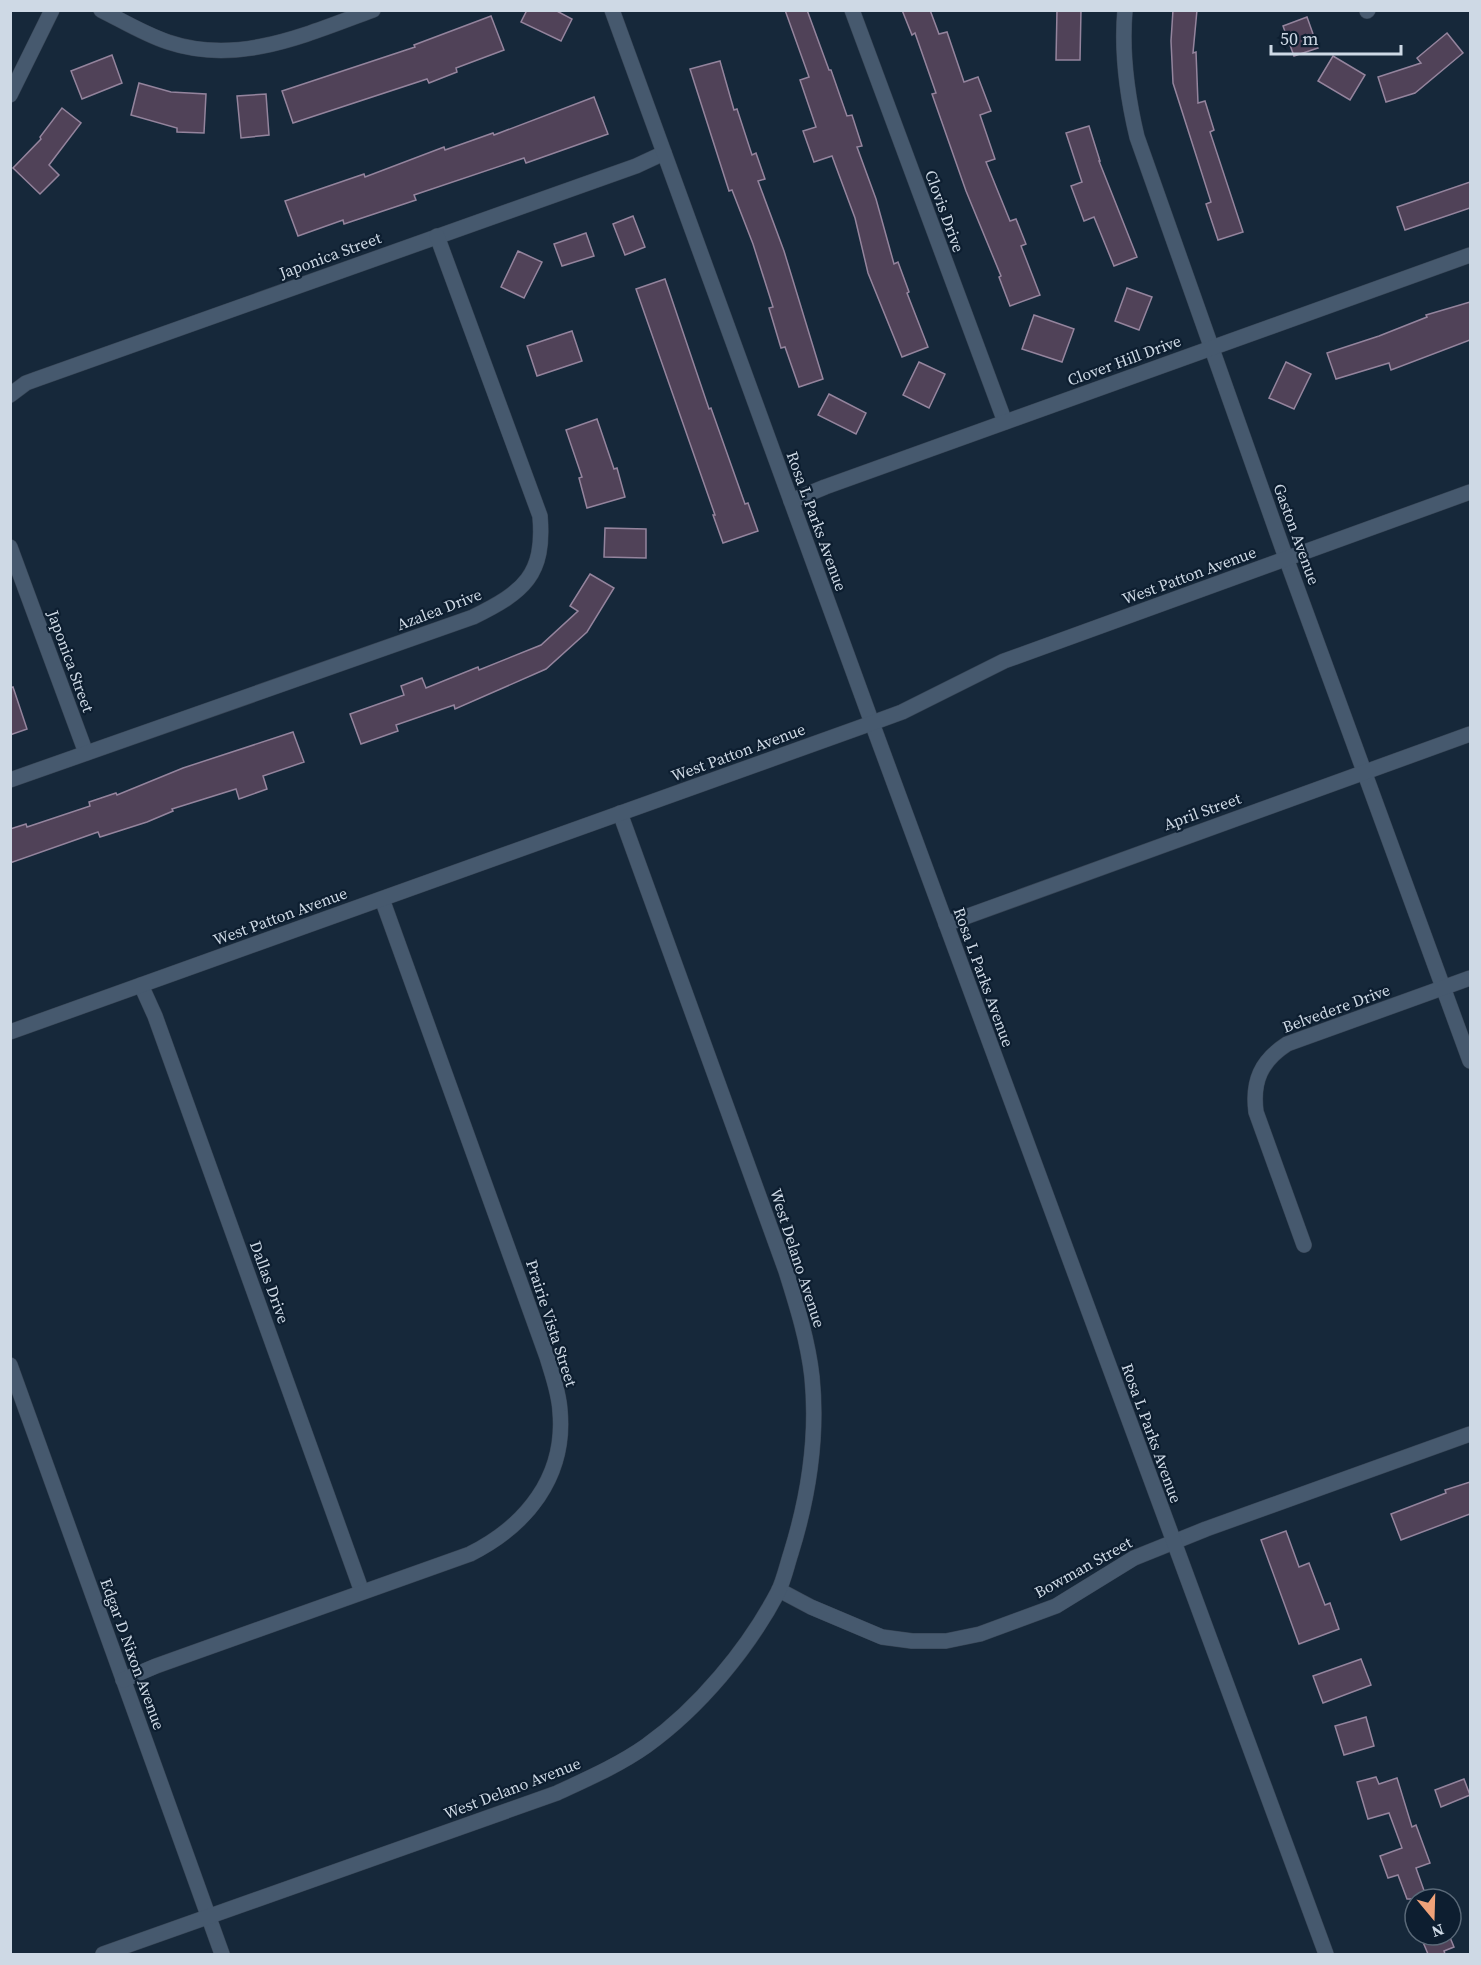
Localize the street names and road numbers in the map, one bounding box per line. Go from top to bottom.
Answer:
street label: Clovis Drive [920,167,970,255]
street label: Japonica Street [275,226,385,284]
street label: Clover Hill Drive [1064,329,1184,391]
street label: Rosa L Parks Avenue [782,448,852,594]
street label: Gaston Avenue [1269,480,1325,588]
street label: West Patton Avenue [1119,541,1259,609]
street label: Azalea Drive [393,583,485,635]
street label: Japonica Street [42,606,100,716]
street label: West Patton Avenue [668,718,808,786]
street label: April Street [1160,787,1245,835]
street label: West Patton Avenue [210,882,350,950]
street label: Rosa L Parks Avenue [949,904,1019,1050]
street label: Belvedere Drive [1279,978,1393,1038]
street label: West Delano Avenue [765,1186,831,1330]
street label: Dallas Drive [245,1238,295,1326]
street label: Prairie Vista Street [521,1257,583,1390]
street label: Rosa L Parks Avenue [1117,1360,1187,1506]
street label: Bowman Street [1030,1531,1136,1603]
street label: Edgar D Nixon Avenue [95,1575,171,1733]
street label: West Delano Avenue [440,1752,584,1824]

